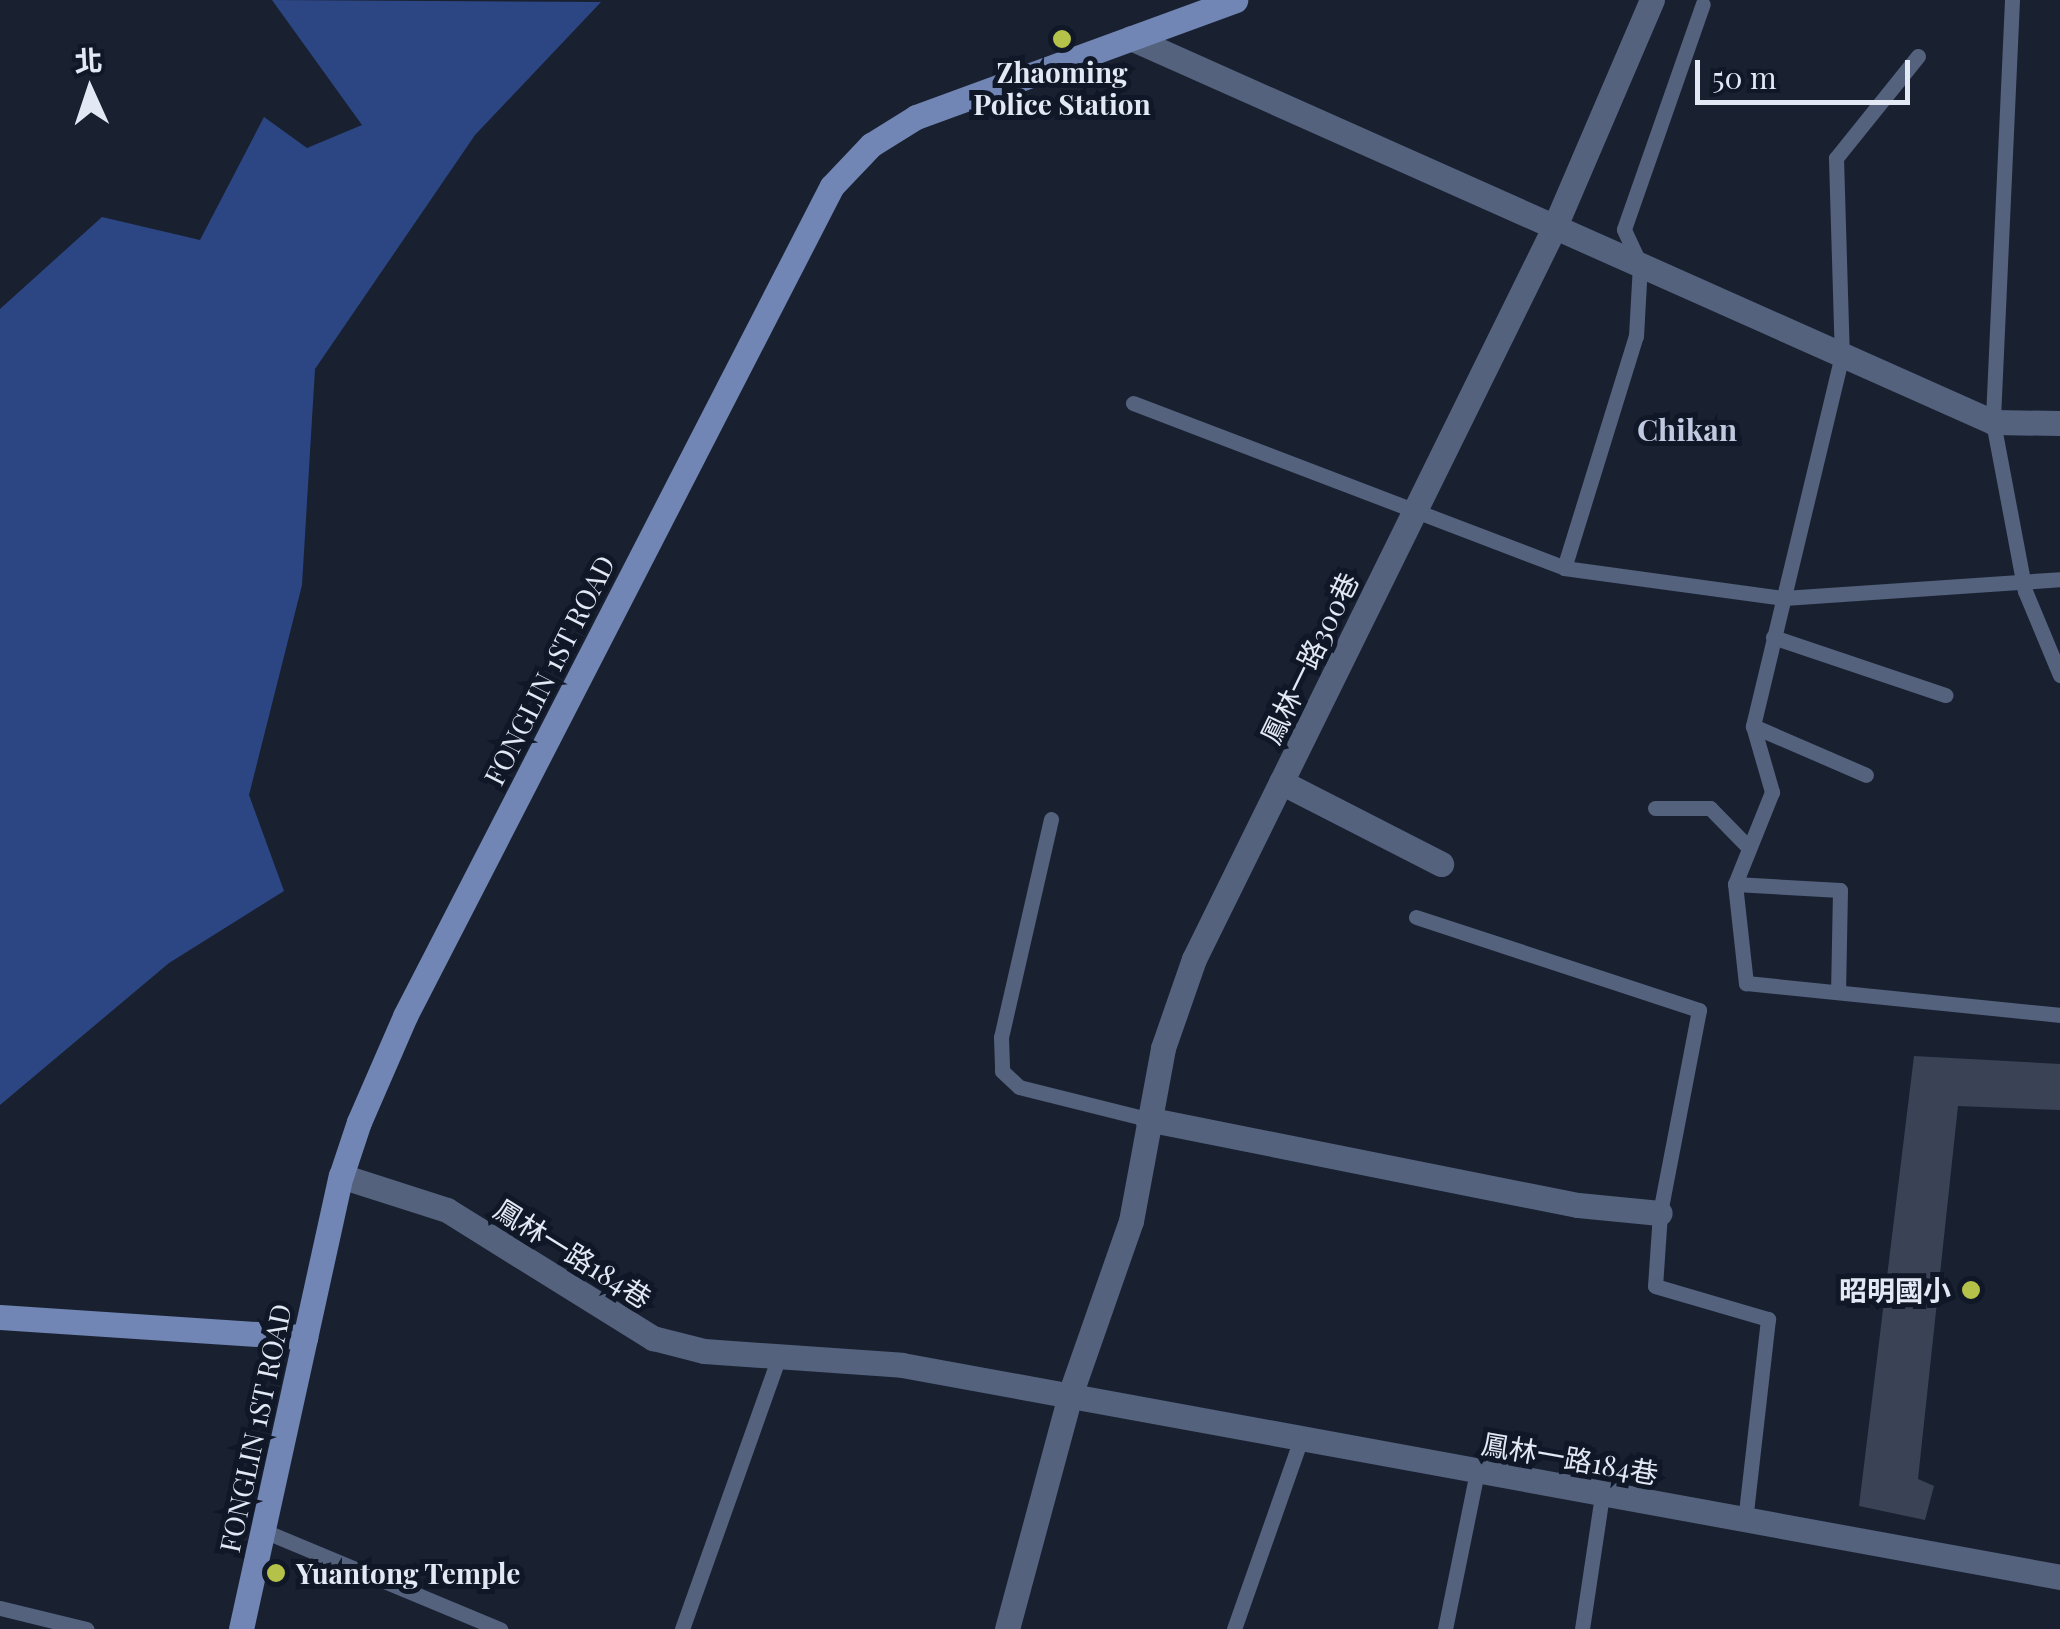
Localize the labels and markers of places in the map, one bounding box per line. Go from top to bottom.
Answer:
marker: Zhaoming Police Station [1051,28,1073,50]
place label: Zhaoming Police Station [973,55,1151,121]
place label: 昭明國小 [1839,1273,1951,1307]
marker: 昭明國小 [1960,1279,1982,1301]
place label: Yuantong Temple [296,1556,521,1590]
marker: Yuantong Temple [265,1562,287,1584]

